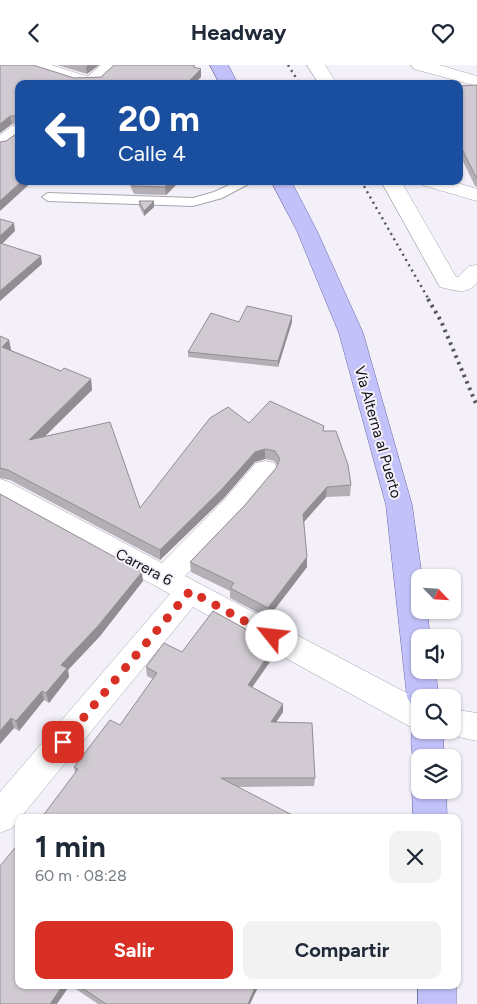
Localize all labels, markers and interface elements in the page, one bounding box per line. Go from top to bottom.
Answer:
icon: back [20,19,48,47]
text: Headway [191,19,286,46]
icon: heart [429,19,457,47]
text: 20 m [118,98,200,140]
icon: left [35,100,100,165]
text: Calle 4 [118,140,186,167]
street label: Vía Alterna al Puerto [351,364,406,500]
street label: Carrera 6 [113,545,176,590]
north arrow [411,569,461,619]
map controls [411,569,461,799]
position arrow [245,609,297,661]
button: sound [411,629,461,679]
button: search [411,689,461,739]
pin [42,721,84,763]
icon: arrive [49,728,77,756]
button: layers [411,749,461,799]
text: 1 min [35,828,106,865]
button: close [389,831,441,883]
text: 60 m · 08:28 [35,866,127,885]
button: Salir [35,921,233,979]
button: Compartir [243,921,441,979]

